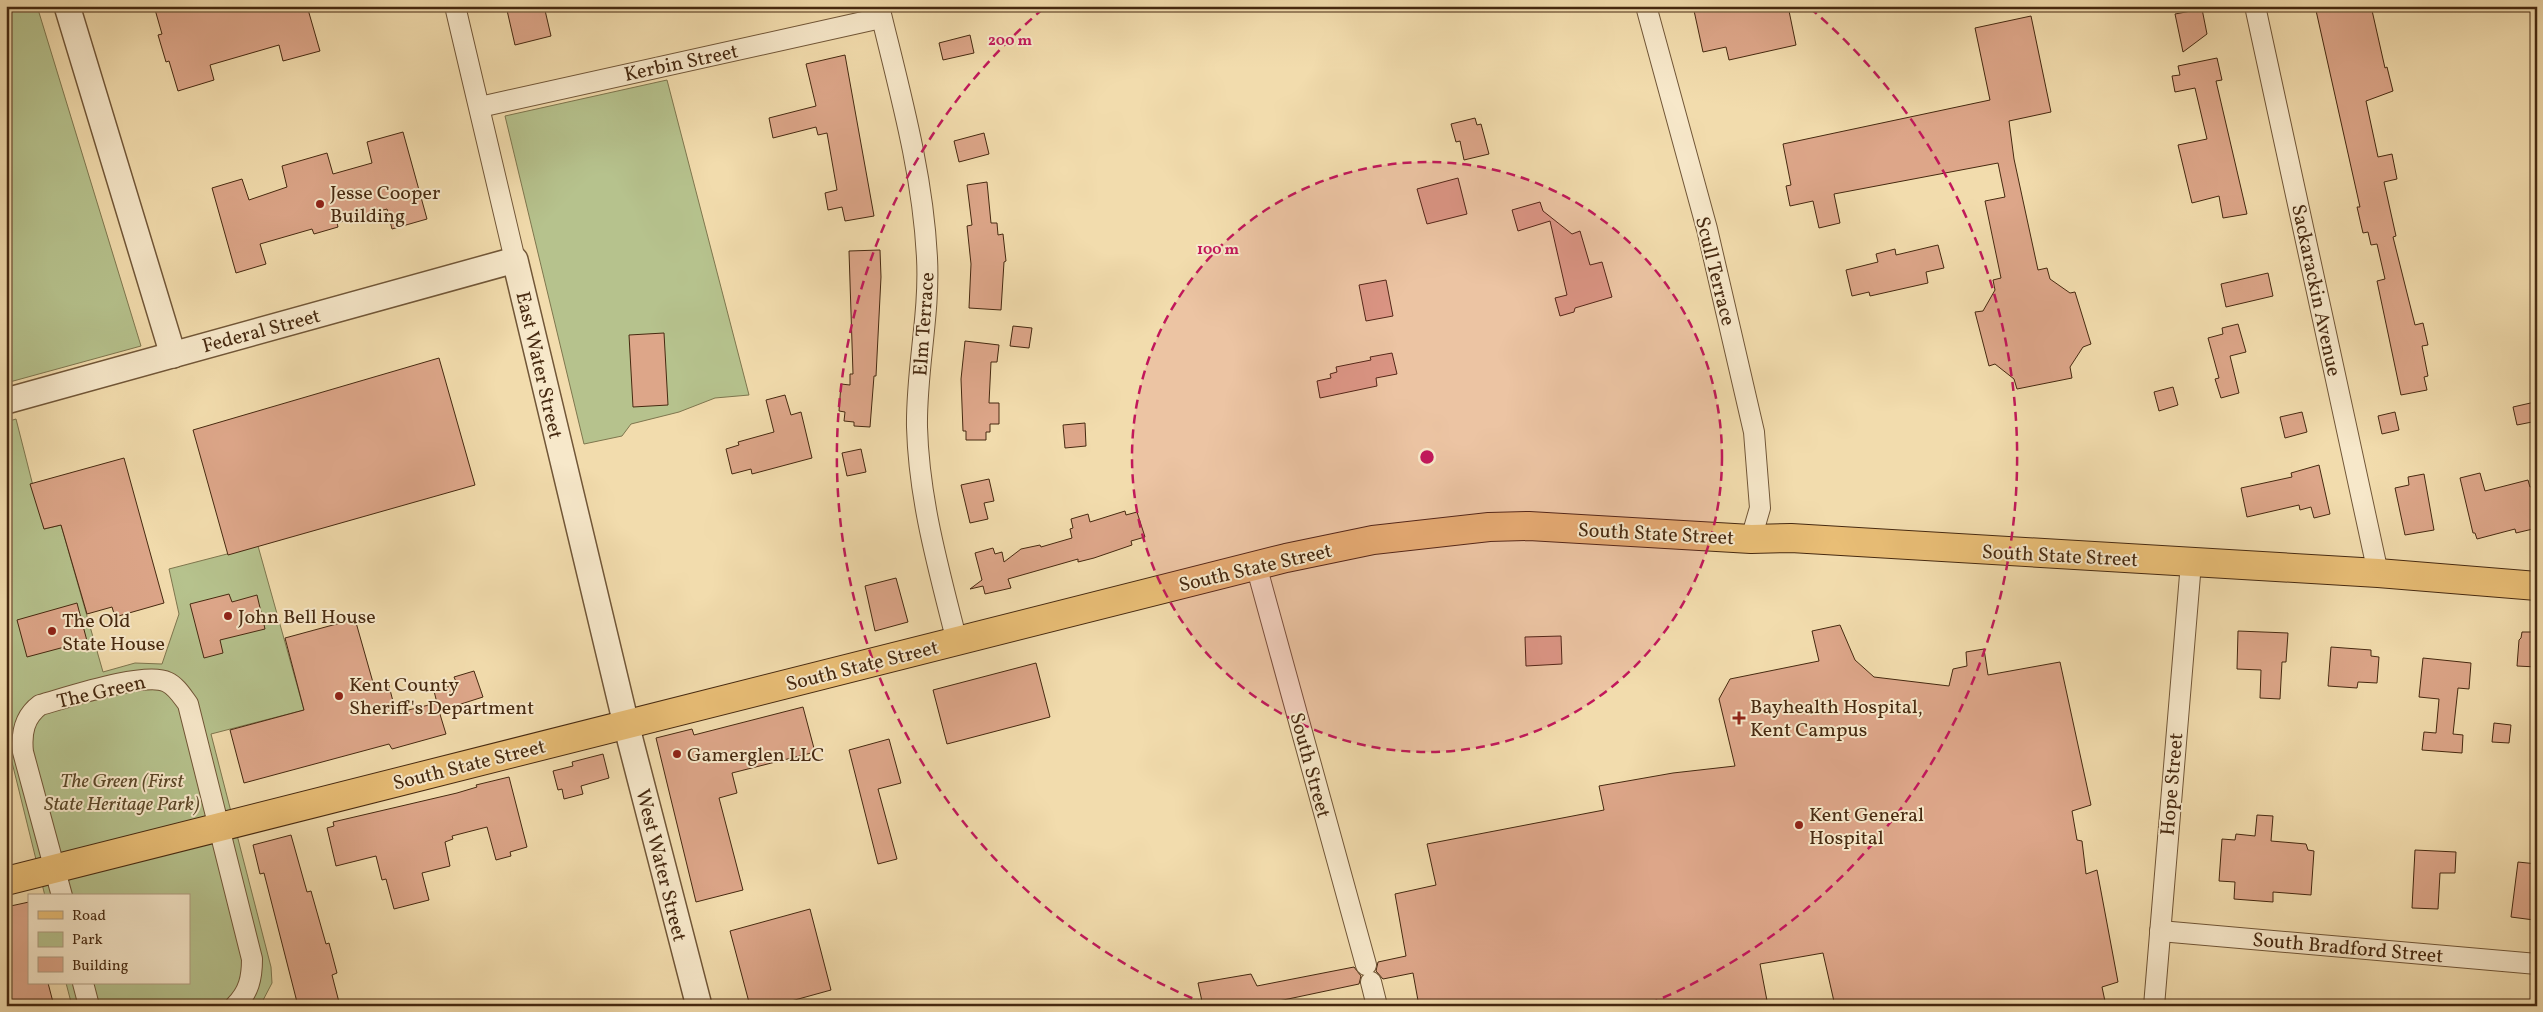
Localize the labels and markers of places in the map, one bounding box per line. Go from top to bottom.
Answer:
place label: Jesse Cooper Building [330,180,440,231]
marker: Jesse Cooper Building [314,198,326,210]
centre of rings [1418,448,1436,466]
place label: John Bell House [238,604,376,632]
place label: The Old State House [62,608,165,659]
marker: John Bell House [222,610,234,622]
marker: The Old State House [46,625,58,637]
place label: Kent County Sheriff's Department [349,672,534,723]
marker: Kent County Sheriff's Department [333,690,345,702]
place label: Bayhealth Hospital, Kent Campus [1750,694,1923,745]
marker: Bayhealth Hospital, Kent Campus [1732,711,1746,725]
place label: Gamerglen LLC [687,742,824,770]
marker: Gamerglen LLC [671,748,683,760]
place label: Kent General Hospital [1809,802,1924,853]
marker: Kent General Hospital [1793,819,1805,831]

